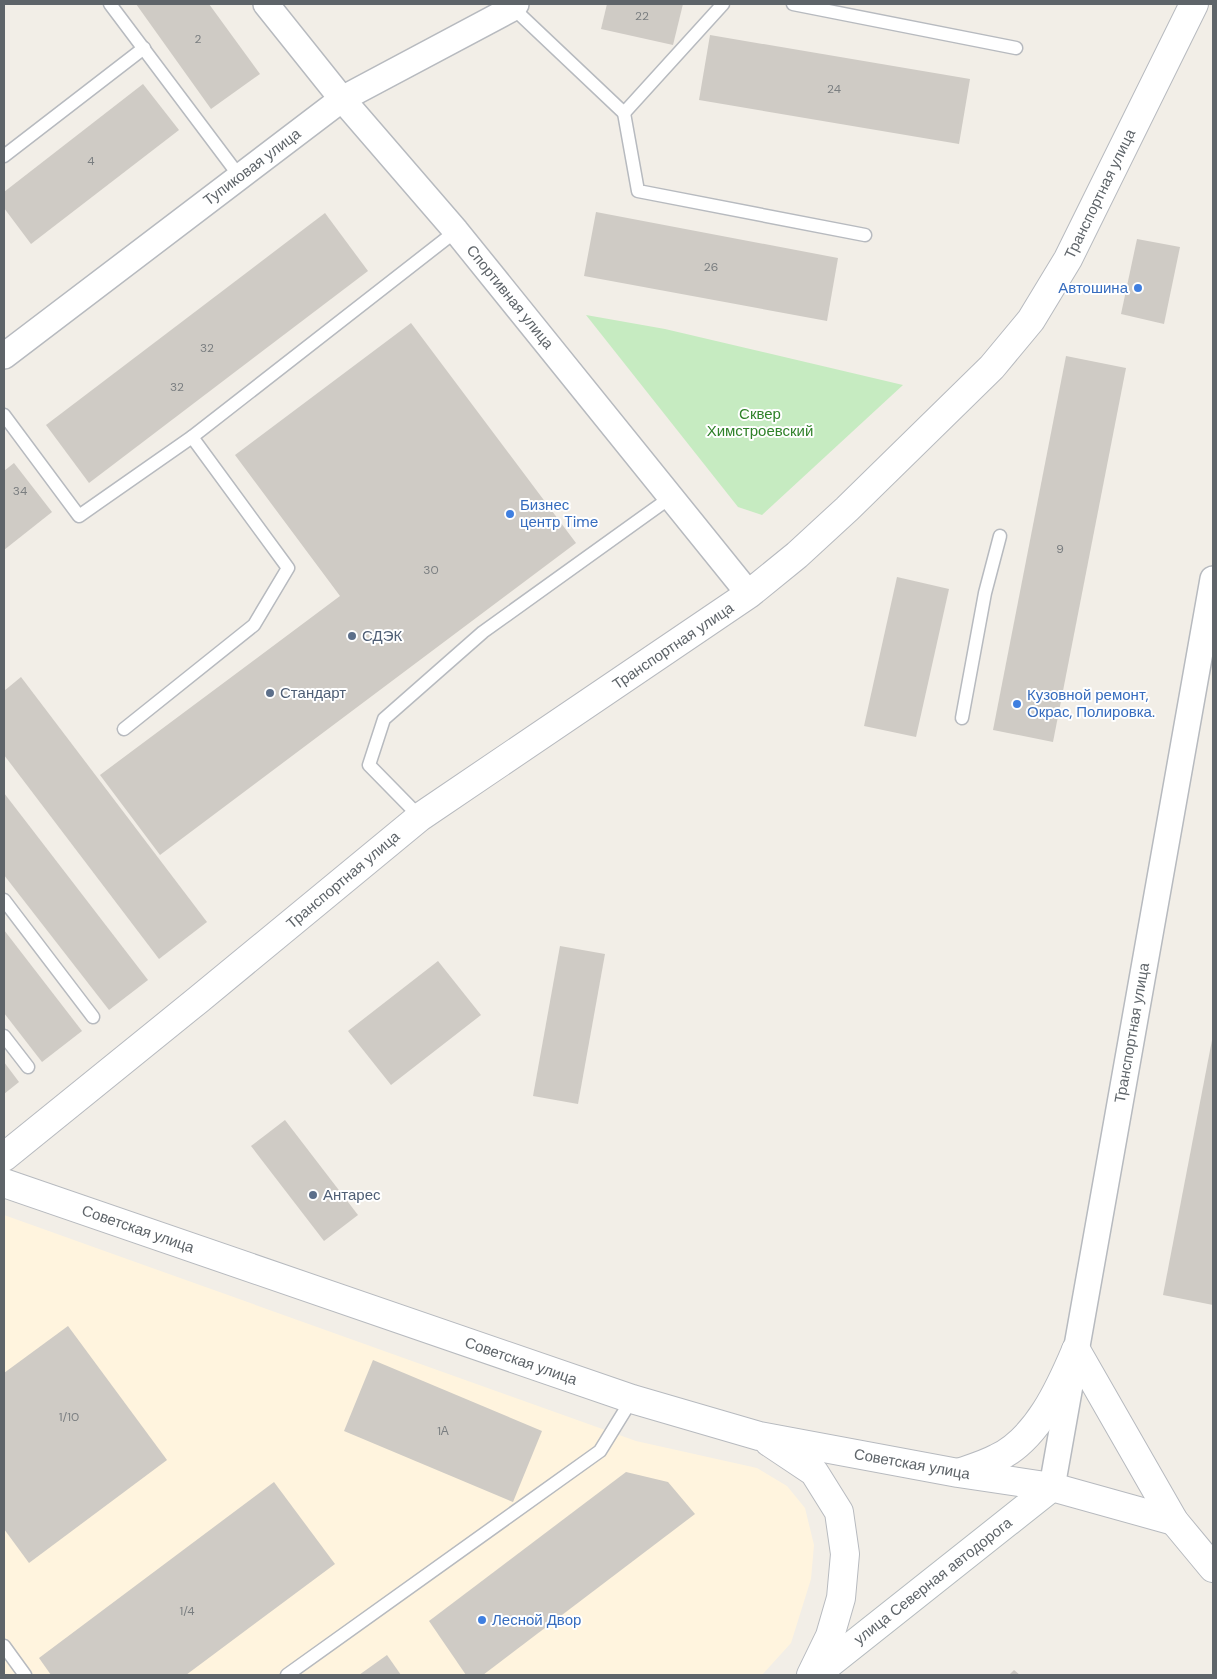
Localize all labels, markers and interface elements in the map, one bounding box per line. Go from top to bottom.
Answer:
house number: 22 [635,8,649,24]
house number: 2 [195,31,202,47]
house number: 24 [827,81,841,97]
street label: Тупиковая улица [199,123,305,210]
street label: Транспортная улица [1060,125,1140,262]
house number: 4 [87,153,95,169]
street label: Спортивная улица [462,241,559,354]
house number: 26 [704,259,718,275]
place label: Автошина [1058,278,1129,298]
marker: Автошина [1132,282,1144,294]
house number: 32 [200,340,214,356]
house number: 32 [170,379,184,395]
park label: Сквер Химстроевский [707,404,813,441]
house number: 34 [13,483,27,499]
place label: Бизнес центр Time [520,495,598,532]
marker: Бизнес центр Time [504,508,516,520]
house number: 9 [1056,541,1064,557]
house number: 30 [423,562,439,578]
street label: Транспортная улица [608,598,738,694]
place label: СДЭК [362,626,402,646]
marker: СДЭК [346,630,358,642]
place label: Стандарт [280,683,346,703]
place label: Кузовной ремонт, Окрас, Полировка. [1027,685,1155,722]
marker: Стандарт [264,687,276,699]
marker: Кузовной ремонт, Окрас, Полировка. [1011,698,1023,710]
street label: Транспортная улица [282,826,404,933]
street label: Транспортная улица [1110,961,1154,1105]
place label: Антарес [323,1185,381,1205]
marker: Антарес [307,1189,319,1201]
street label: Советская улица [79,1200,197,1258]
street label: Советская улица [462,1332,580,1390]
house number: 1/10 [59,1409,79,1425]
house number: 1А [437,1423,449,1439]
street label: Советская улица [852,1444,972,1484]
street label: улица Северная автодорога [850,1513,1017,1649]
house number: 1/4 [180,1603,194,1619]
place label: Лесной Двор [492,1610,581,1630]
marker: Лесной Двор [476,1614,488,1626]

